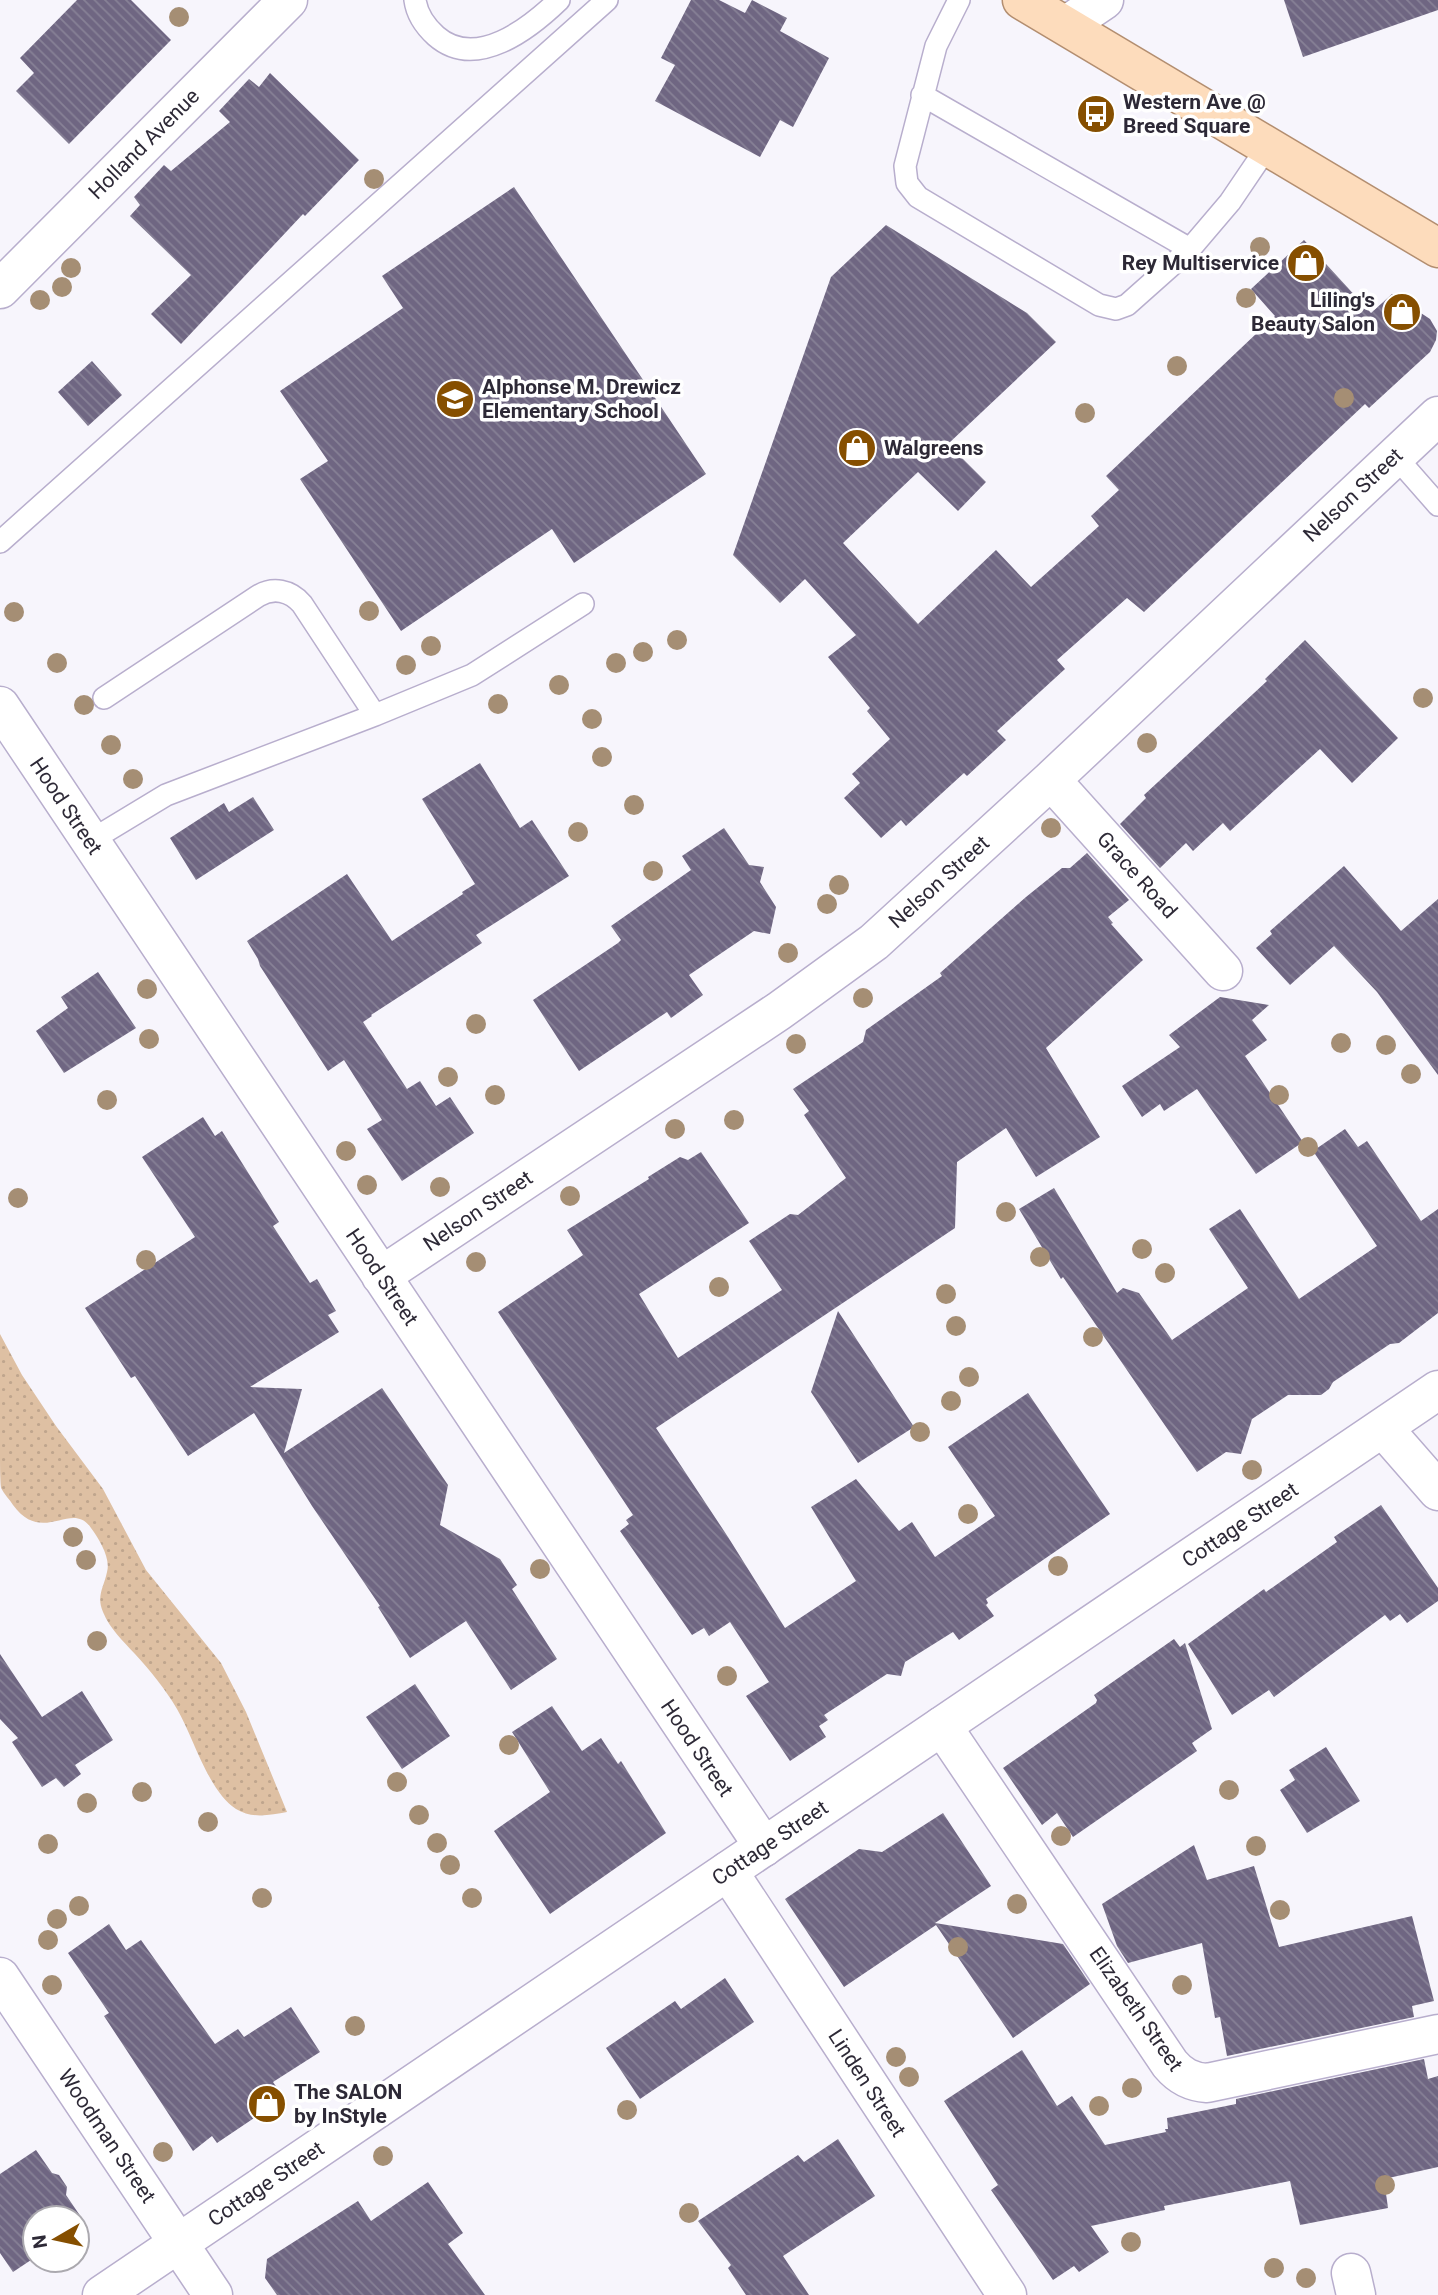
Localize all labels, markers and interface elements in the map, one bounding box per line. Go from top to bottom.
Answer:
street label: Holland Avenue [84,84,204,204]
place label: Western Ave @ Breed Square [1123,90,1266,138]
bus stop icon: Western Ave @ Breed Square [1075,93,1117,135]
shop icon: Rey Multiservice [1285,242,1327,284]
place label: Rey Multiservice [1122,251,1279,275]
place label: Liling's Beauty Salon [1251,288,1375,336]
shop icon: Liling's Beauty Salon [1381,291,1423,333]
place label: Alphonse M. Drewicz Elementary School [482,375,681,423]
school or university icon: Alphonse M. Drewicz Elementary School [434,378,476,420]
shop icon: Walgreens [836,427,878,469]
place label: Walgreens [884,436,984,460]
street label: Nelson Street [1299,443,1407,547]
street label: Hood Street [25,753,107,859]
street label: Grace Road [1092,827,1182,923]
street label: Nelson Street [884,831,994,933]
street label: Nelson Street [419,1166,537,1256]
street label: Hood Street [341,1224,423,1330]
street label: Cottage Street [1178,1477,1303,1573]
street label: Hood Street [656,1695,738,1801]
street label: Cottage Street [708,1795,833,1891]
street label: Elizabeth Street [1084,1942,1188,2076]
street label: Linden Street [823,2025,911,2141]
street label: Woodman Street [53,2065,161,2208]
place label: The SALON by InStyle [294,2080,402,2128]
shop icon: The SALON by InStyle [246,2083,288,2125]
street label: Cottage Street [204,2136,329,2232]
north arrow [21,2204,91,2274]
text: N [27,2233,52,2250]

